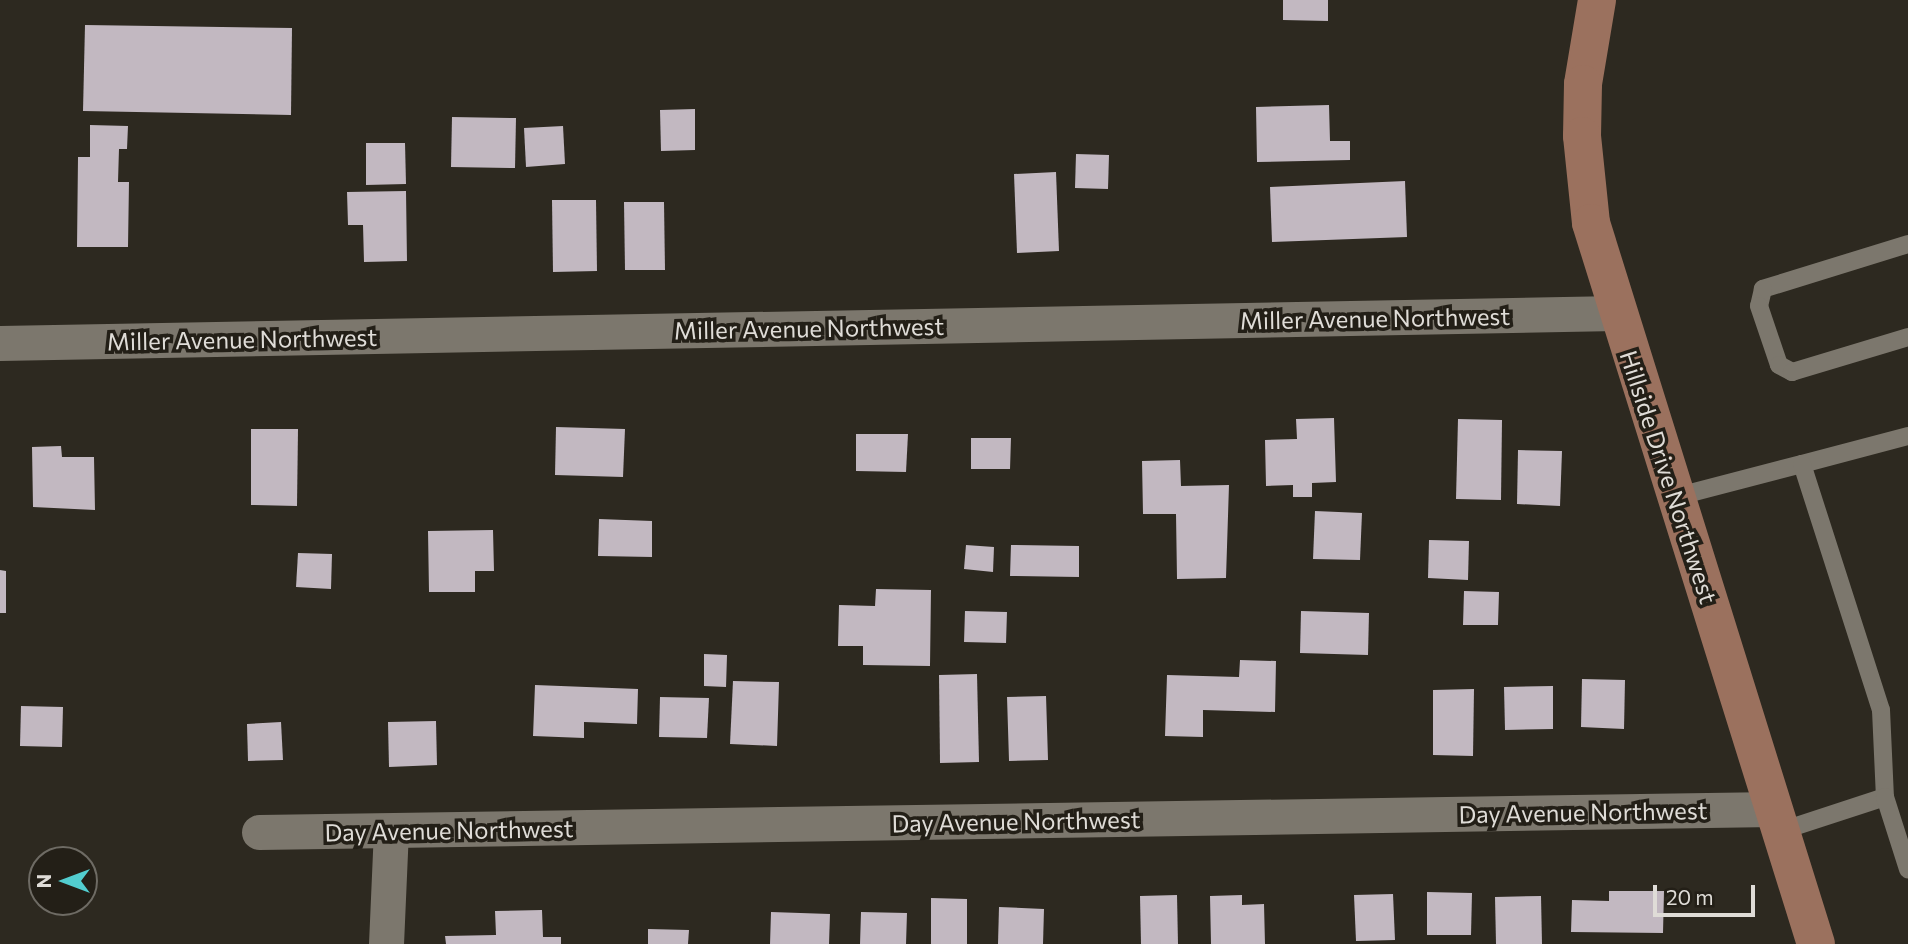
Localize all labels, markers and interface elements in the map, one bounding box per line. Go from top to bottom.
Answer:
street label: Miller Avenue Northwest [1240,301,1510,335]
street label: Miller Avenue Northwest [674,311,944,345]
street label: Miller Avenue Northwest [107,322,377,356]
street label: Hillside Drive Northwest [1614,347,1724,607]
street label: Day Avenue Northwest [1458,795,1708,829]
street label: Day Avenue Northwest [891,804,1141,838]
street label: Day Avenue Northwest [324,813,574,847]
north arrow [28,846,98,916]
scale bar [1656,870,1758,914]
text: N [32,874,55,888]
text: 20 m [1666,884,1714,909]

